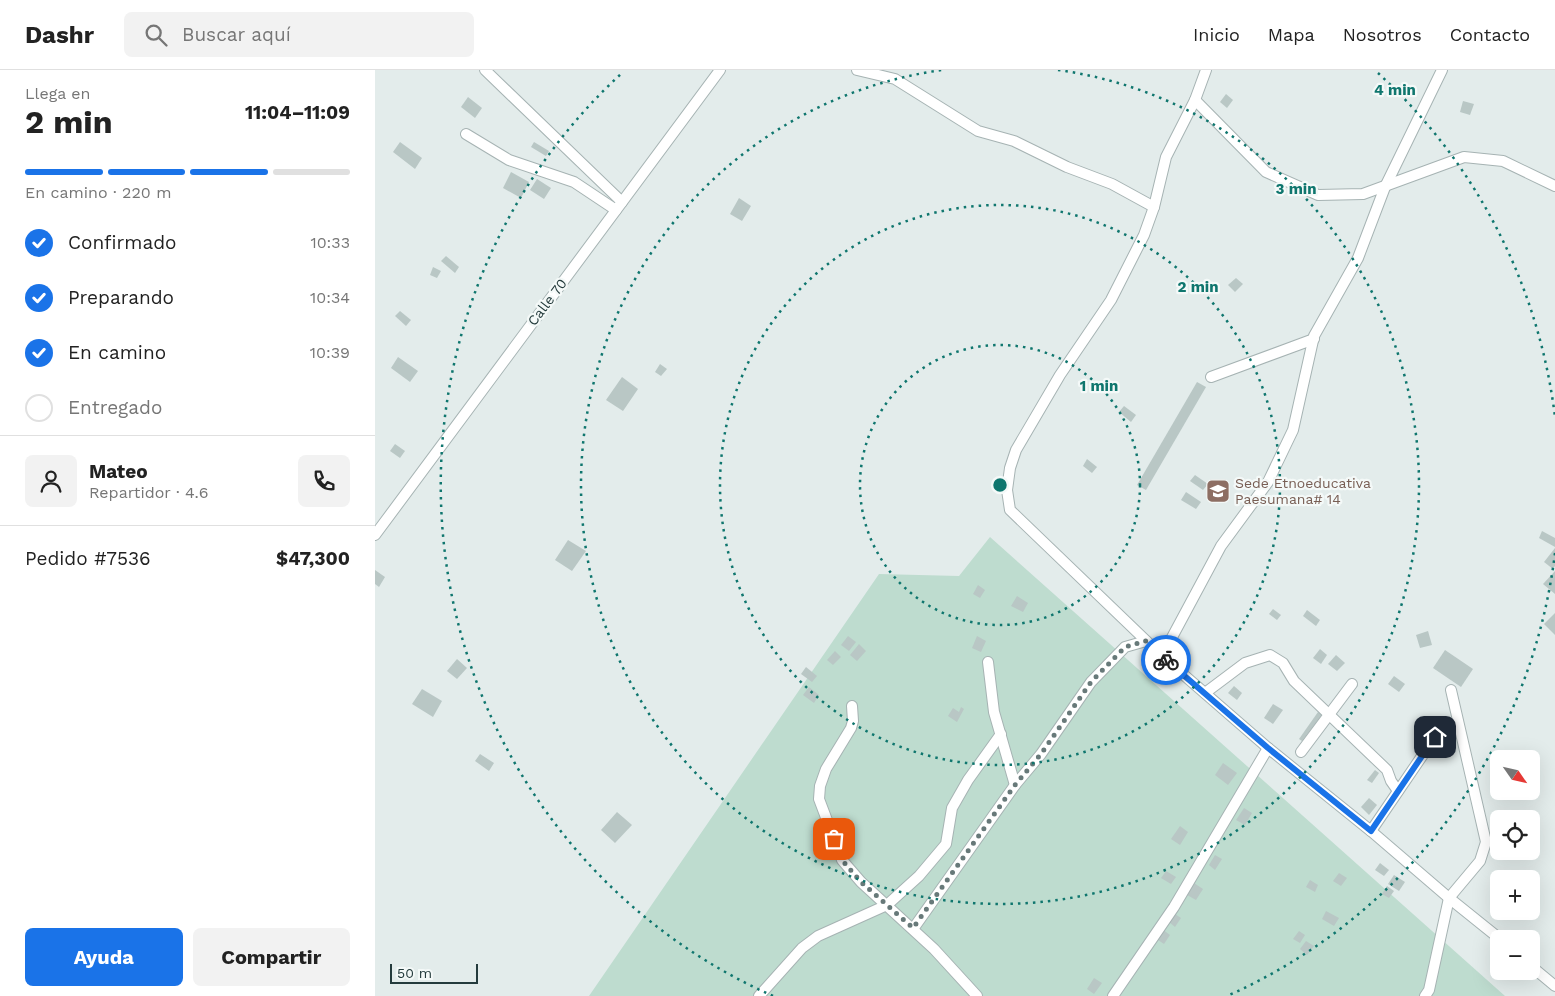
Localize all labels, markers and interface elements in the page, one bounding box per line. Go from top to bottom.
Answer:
search box [124,12,474,57]
text: Dashr [25,21,94,49]
icon: search [142,21,170,49]
text: Buscar aquí [182,23,291,46]
text: Inicio [1193,24,1240,45]
text: Mapa [1268,24,1315,45]
text: Nosotros [1343,24,1422,45]
text: Contacto [1450,24,1530,45]
text: 4 min [1374,81,1416,99]
text: Llega en [25,84,91,103]
text: 11:04–11:09 [245,101,350,124]
text: 2 min [25,103,113,141]
text: 3 min [1276,180,1316,198]
text: En camino · 220 m [25,183,171,202]
icon: check [25,229,53,257]
text: Confirmado [68,231,177,254]
text: 10:33 [310,233,350,252]
street label: Calle 70 [524,275,570,329]
text: 2 min [1177,278,1219,296]
icon: check [25,284,53,312]
text: Preparando [68,286,174,309]
text: 10:34 [310,288,350,307]
icon: check [25,339,53,367]
text: En camino [68,341,166,364]
text: 10:39 [310,343,350,362]
text: 1 min [1080,377,1118,395]
text: Entregado [68,396,162,419]
button: person [25,455,77,507]
button: phone [298,455,350,507]
text: Mateo [89,460,148,483]
place label: Sede Etnoeducativa Paesumana# 14 [1235,475,1371,507]
centre of rings [991,476,1009,494]
school or university icon: Sede Etnoeducativa Paesumana# 14 [1205,478,1231,504]
text: Repartidor · 4.6 [89,483,208,502]
text: Pedido #7536 [25,547,151,570]
text: $47,300 [276,547,350,570]
courier [1141,635,1191,685]
icon: bike [1152,646,1180,674]
pin [1414,716,1456,758]
icon: home [1421,723,1449,751]
north arrow [1490,750,1540,800]
map controls [1490,750,1540,980]
button: locate [1490,810,1540,860]
pin [813,818,855,860]
icon: bag [820,825,848,853]
button: + [1490,870,1540,920]
button: Ayuda [25,928,183,986]
button: Compartir [193,928,350,986]
button: − [1490,930,1540,980]
scale bar [390,961,477,984]
text: 50 m [397,965,432,981]

